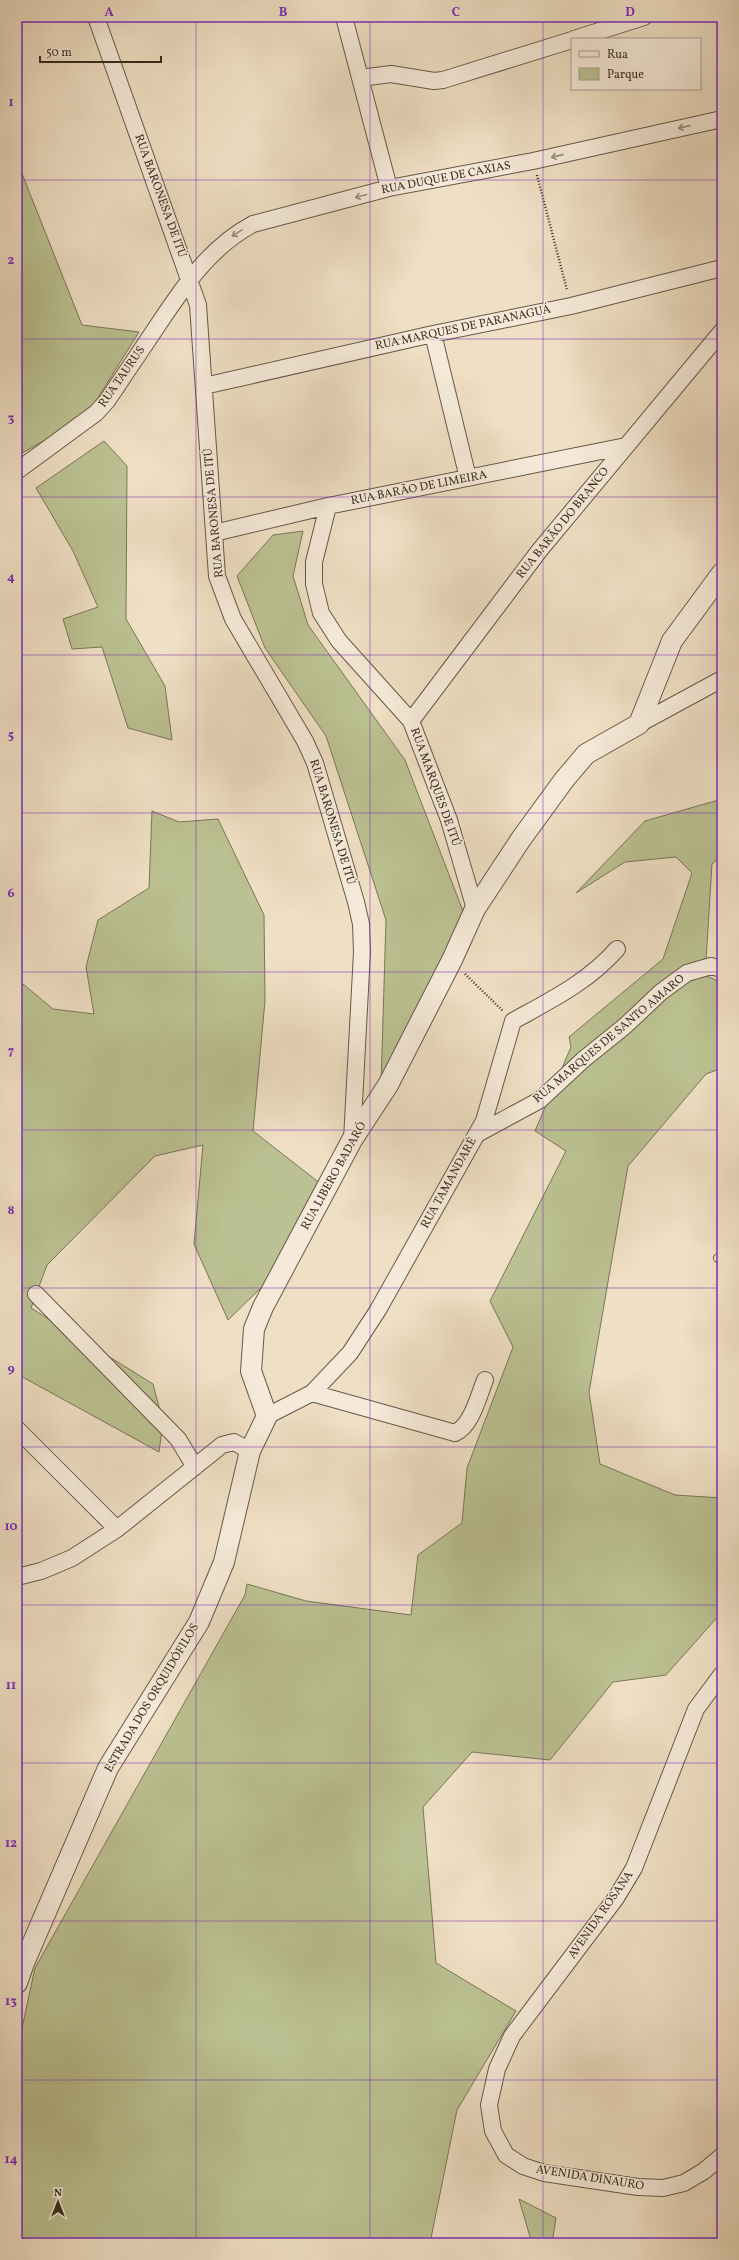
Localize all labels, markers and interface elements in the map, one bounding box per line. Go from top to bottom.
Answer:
text: A [104,4,114,22]
text: B [279,4,288,22]
text: C [452,4,460,22]
text: D [625,4,635,22]
scale bar [40,38,161,64]
legend [571,38,701,90]
text: 50 m [46,45,72,61]
text: Rua [607,47,628,63]
text: Parque [607,67,644,83]
text: 1 [8,94,14,112]
one-way arrow [678,124,691,132]
street label: RUA BARONESA DE ITÚ [130,132,191,260]
one-way arrow [551,152,564,160]
street label: RUA DUQUE DE CAXIAS [380,158,512,198]
one-way arrow [355,193,368,200]
one-way arrow [232,229,243,237]
text: 2 [8,252,15,270]
street label: RUA MARQUES DE PARANAGUÁ [373,300,553,354]
street label: RUA TAURUS [95,343,149,411]
text: 3 [8,410,15,428]
street label: RUA BARONESA DE ITÚ [199,447,228,579]
street label: RUA BARÃO DO BRANCO [513,464,613,582]
street label: RUA BARÃO DE LIMEIRA [350,467,489,509]
text: 4 [7,569,15,587]
street label: RUA MARQUES DE ITÚ [406,725,465,848]
text: 5 [8,727,14,745]
street label: RUA BARONESA DE ITÚ [305,757,360,887]
text: 6 [7,885,15,903]
street label: RUA MARQUES DE SANTO AMARO [530,971,688,1107]
text: 7 [8,1043,14,1061]
street label: RUA LIBERO BADARÓ [297,1118,370,1233]
street label: RUA TAMANDARÉ [416,1134,481,1231]
text: 8 [7,1202,15,1220]
text: 9 [7,1360,15,1378]
text: 10 [4,1518,18,1536]
street label: ESTRADA DOS ORQUIDÓFILOS [100,1620,203,1776]
text: 11 [6,1677,16,1695]
text: 12 [5,1835,17,1853]
street label: AVENIDA ROSANA [565,1867,638,1962]
text: 13 [5,1993,17,2011]
text: 14 [4,2151,18,2169]
street label: AVENIDA DINAURO [535,2162,645,2194]
north arrow [38,2182,78,2222]
text: N [54,2186,62,2201]

